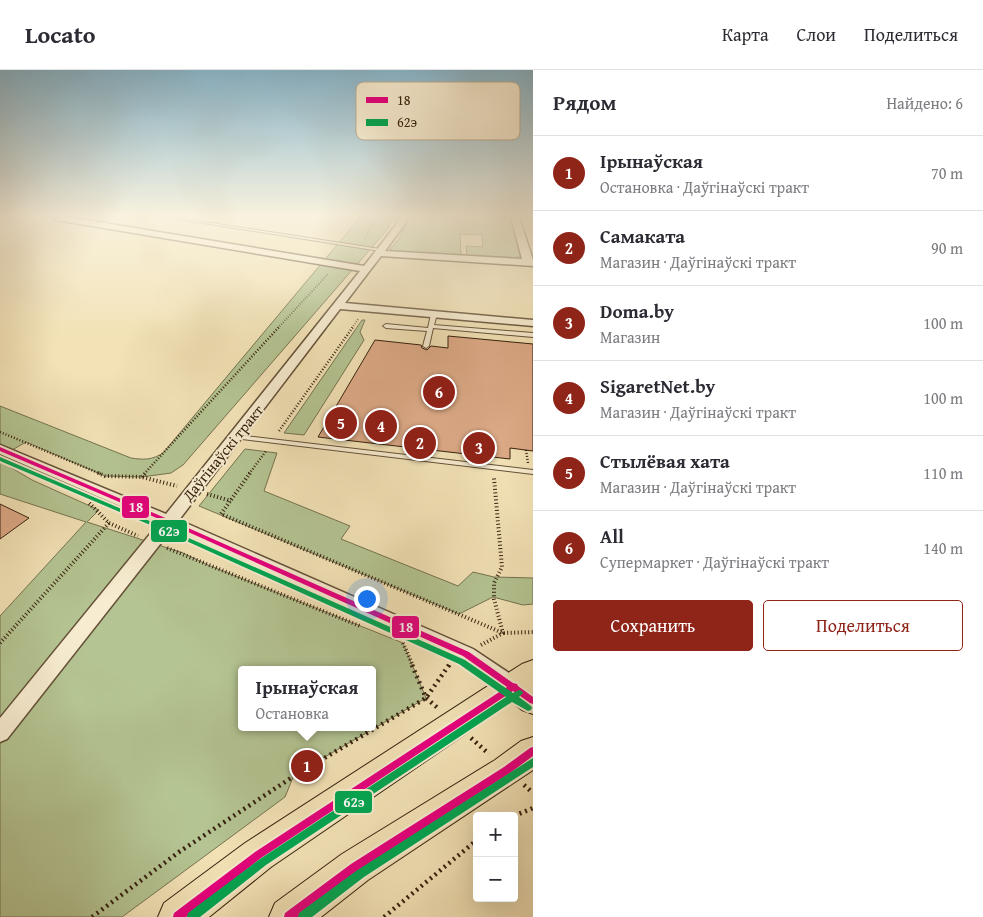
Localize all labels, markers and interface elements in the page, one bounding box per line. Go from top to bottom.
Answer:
text: Locato [25,17,96,52]
text: Карта [722,21,769,48]
text: Слои [797,21,836,48]
text: Поделиться [864,21,958,48]
legend [356,82,520,140]
text: Рядом [553,87,616,118]
text: 18 [397,90,411,110]
text: Найдено: 6 [886,91,963,115]
text: 62э [397,112,417,132]
text: Ірынаўская [600,147,703,175]
text: 1 [565,161,573,185]
text: 70 m [931,161,963,185]
text: Остановка · Даўгінаўскі тракт [600,175,809,199]
text: Самаката [600,222,685,250]
text: 2 [565,236,573,260]
text: 90 m [931,236,963,260]
text: Магазин · Даўгінаўскі тракт [600,250,796,274]
text: Doma.by [600,297,674,325]
text: 3 [565,311,573,335]
text: 100 m [923,311,963,335]
text: Магазин [600,325,660,349]
text: SigaretNet.by [600,372,715,400]
pin: 6 [423,373,455,411]
text: 4 [565,386,573,410]
text: 100 m [923,386,963,410]
street label: Даўгінаўскі тракт [177,400,268,506]
text: Магазин · Даўгінаўскі тракт [600,400,796,424]
pin: 5 [325,404,357,442]
pin: 4 [365,407,397,445]
pin: 2 [404,424,436,462]
pin: 3 [463,429,495,467]
text: Стылёвая хата [600,447,730,475]
text: 5 [565,461,573,485]
text: 110 m [923,461,963,485]
text: Магазин · Даўгінаўскі тракт [600,475,796,499]
line badge: 18 [121,495,150,519]
text: 18 [129,497,143,517]
line badge: 62э [150,519,188,543]
text: 62э [158,521,180,541]
text: All [600,522,624,550]
text: 6 [565,536,573,560]
text: 140 m [923,536,963,560]
text: Супермаркет · Даўгінаўскі тракт [600,550,829,574]
your location [354,586,380,612]
button: Сохранить [553,600,753,651]
button: Поделиться [763,600,963,651]
line badge: 18 [391,615,420,639]
text: 18 [399,617,413,637]
popup [238,666,376,731]
text: Ірынаўская [256,673,358,701]
text: Остановка [256,701,329,725]
pin: 1 [291,747,323,785]
line badge: 62э [334,790,373,814]
text: 62э [343,792,365,812]
map controls [473,812,518,902]
button: + [473,812,518,857]
button: − [473,857,518,902]

